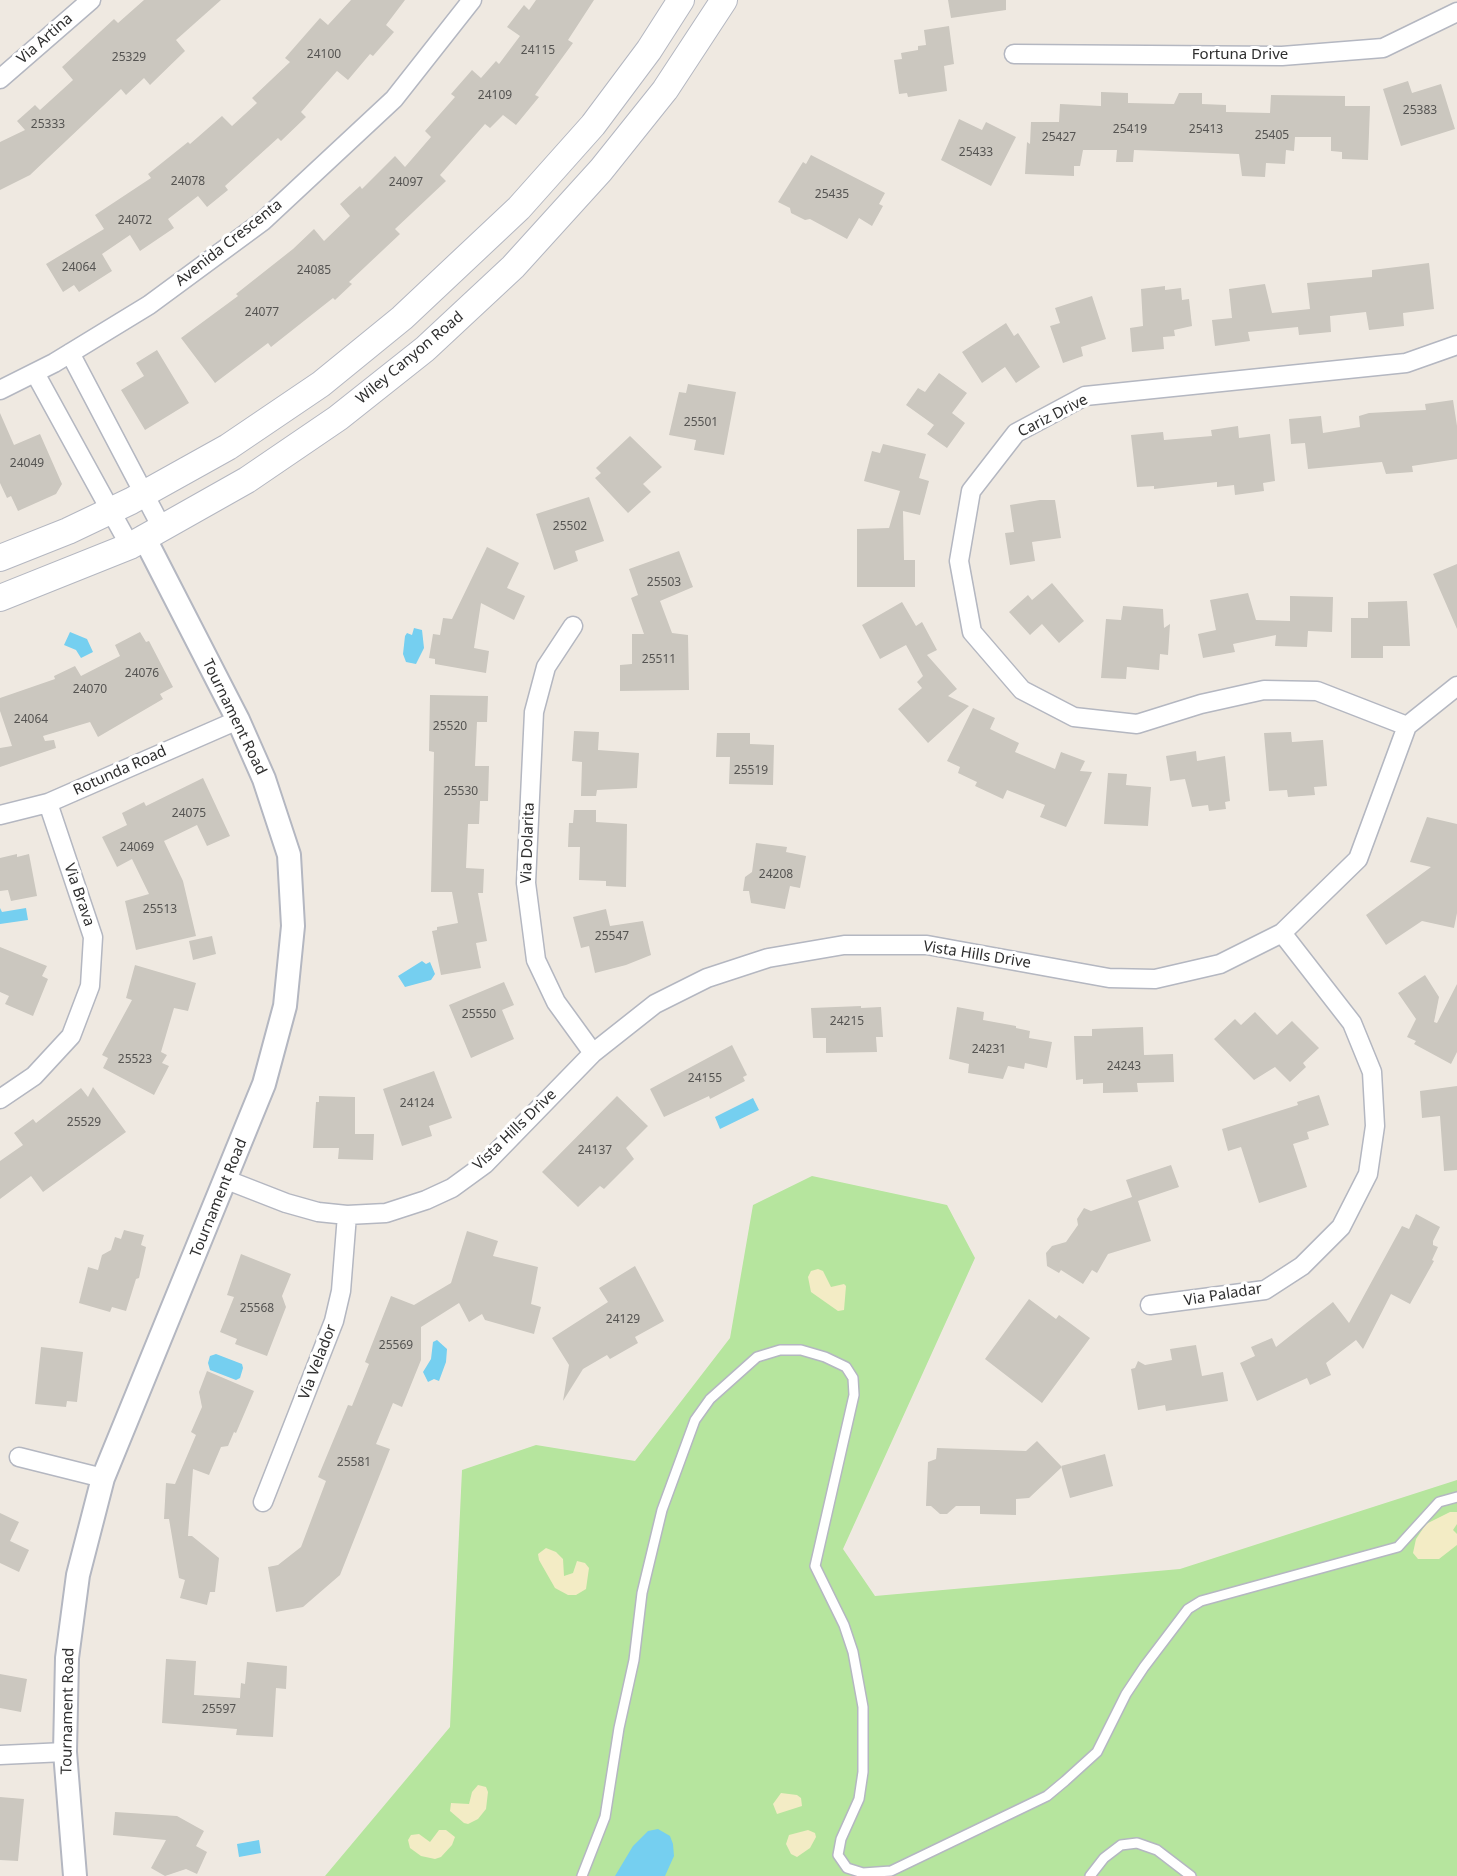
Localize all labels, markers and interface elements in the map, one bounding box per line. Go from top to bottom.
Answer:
street label: Via Artina [13,10,77,68]
house number: 24115 [521,44,555,58]
street label: Fortuna Drive [1192,46,1288,64]
house number: 24100 [307,48,341,62]
house number: 25329 [112,51,146,65]
house number: 24109 [478,89,512,103]
house number: 25383 [1403,104,1437,118]
house number: 25333 [31,118,65,132]
house number: 25419 [1113,123,1147,137]
house number: 25413 [1189,123,1223,137]
house number: 25405 [1255,129,1289,143]
house number: 25427 [1042,131,1076,145]
house number: 25433 [959,146,993,160]
house number: 24078 [171,175,205,189]
house number: 24097 [389,176,423,190]
house number: 25435 [815,188,849,202]
street label: Avenida Crescenta [172,196,286,290]
house number: 24072 [118,214,152,228]
house number: 24064 [62,261,96,275]
house number: 24085 [297,264,331,278]
house number: 24077 [245,306,279,320]
street label: Wiley Canyon Road [353,308,467,408]
street label: Cariz Drive [1015,391,1091,441]
house number: 25501 [684,416,718,430]
house number: 24049 [10,457,44,471]
house number: 25502 [553,520,587,534]
house number: 25503 [647,576,681,590]
house number: 25511 [642,653,676,667]
street label: Tournament Road [198,656,270,778]
house number: 24076 [125,667,159,681]
house number: 24070 [73,683,107,697]
house number: 24064 [14,713,48,727]
house number: 25520 [433,720,467,734]
street label: Rotunda Road [71,742,169,800]
house number: 25519 [734,764,768,778]
house number: 25530 [444,785,478,799]
street label: Via Dolarita [518,802,538,884]
house number: 24075 [172,807,206,821]
house number: 24069 [120,841,154,855]
street label: Via Brava [60,861,98,929]
house number: 24208 [759,868,793,882]
house number: 25513 [143,903,177,917]
house number: 25547 [595,930,629,944]
street label: Vista Hills Drive [922,938,1032,972]
house number: 25550 [462,1008,496,1022]
house number: 24215 [830,1015,864,1029]
house number: 24231 [972,1043,1006,1057]
house number: 25523 [118,1053,152,1067]
house number: 24243 [1107,1060,1141,1074]
house number: 24155 [688,1072,722,1086]
street label: Vista Hills Drive [470,1086,560,1174]
house number: 24124 [400,1097,434,1111]
house number: 25529 [67,1116,101,1130]
street label: Tournament Road [187,1136,251,1260]
house number: 24137 [578,1144,612,1158]
street label: Via Paladar [1183,1280,1263,1310]
house number: 25568 [240,1302,274,1316]
house number: 24129 [606,1313,640,1327]
street label: Via Velador [295,1322,341,1402]
house number: 25569 [379,1339,413,1353]
house number: 25581 [337,1456,371,1470]
street label: Tournament Road [58,1648,78,1774]
house number: 25597 [202,1703,236,1717]

